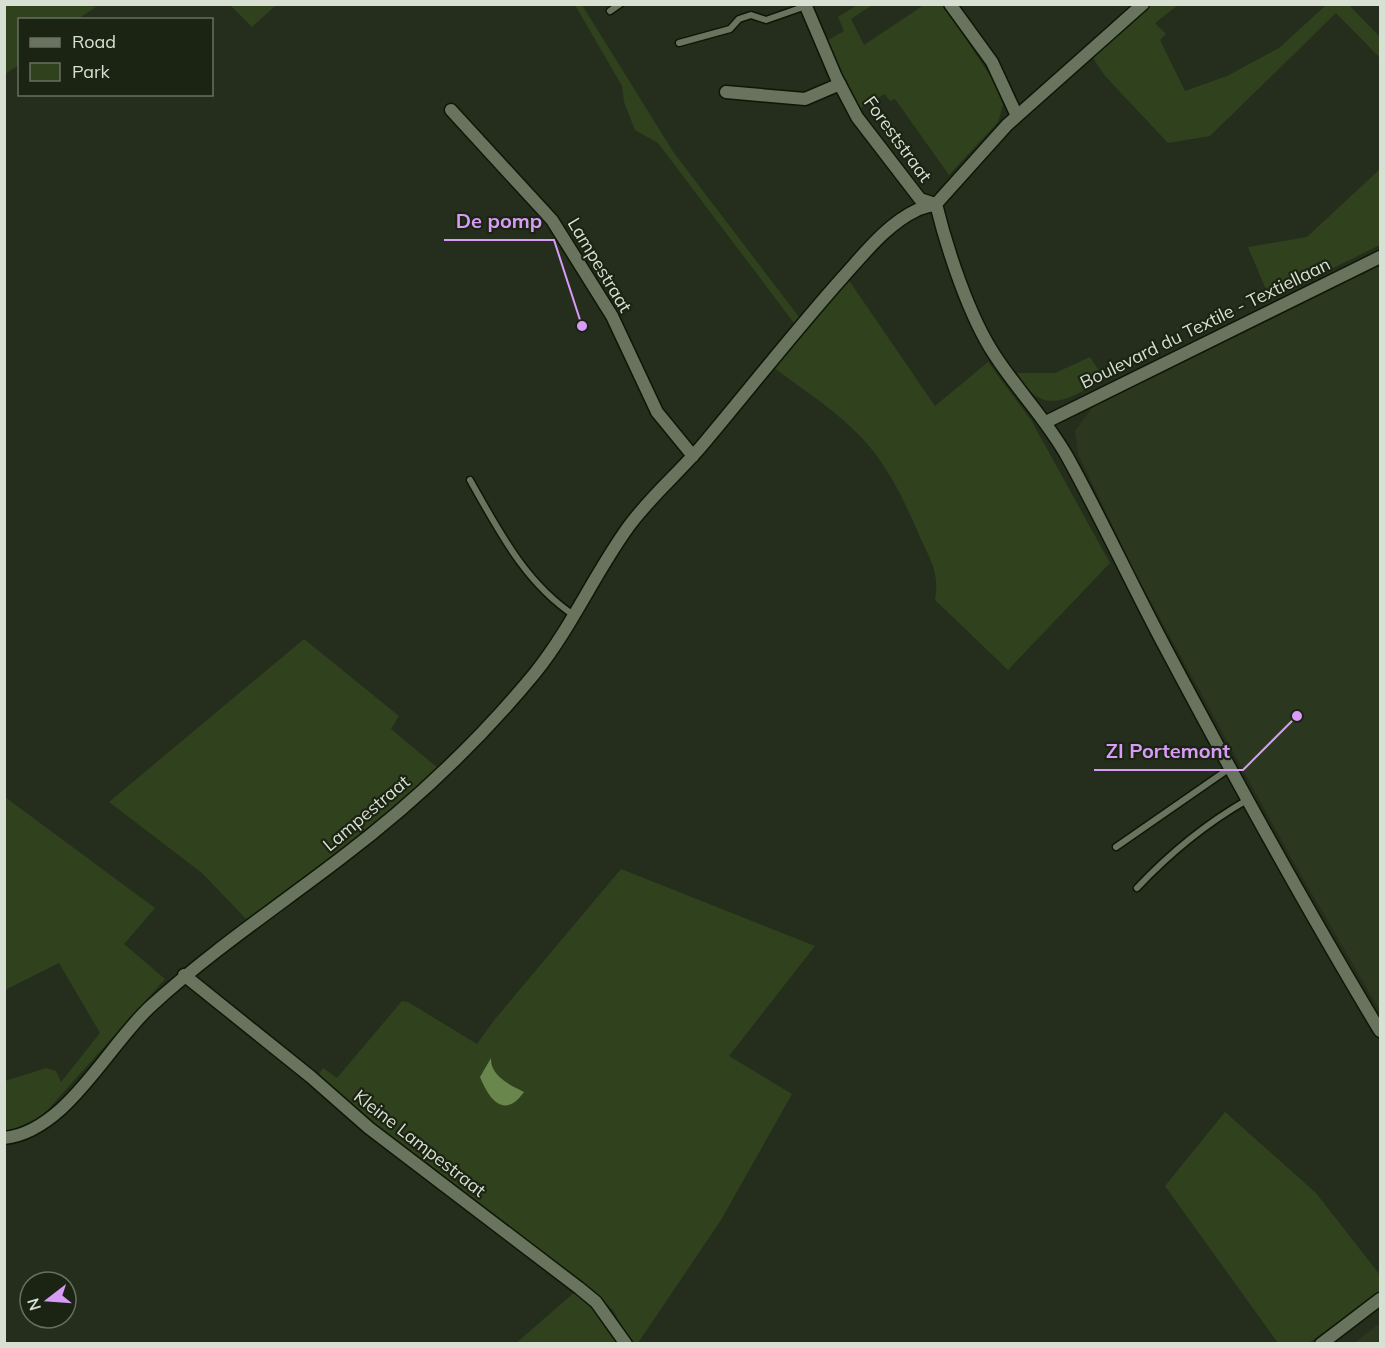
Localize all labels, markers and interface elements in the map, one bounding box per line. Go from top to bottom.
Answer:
legend [18,18,213,96]
text: Road [72,30,116,53]
text: Park [72,60,111,83]
street label: Foreststraat [859,91,937,187]
callout: De pomp [444,202,554,240]
text: De pomp [456,208,542,233]
street label: Lampestraat [563,213,637,317]
street label: Boulevard du Textile - Textiellaan [1076,252,1334,394]
callout: ZI Portemont [1094,732,1243,770]
text: ZI Portemont [1106,738,1231,763]
street label: Lampestraat [318,770,414,856]
street label: Kleine Lampestraat [349,1084,491,1202]
north arrow [18,1270,78,1330]
text: N [22,1296,45,1313]

